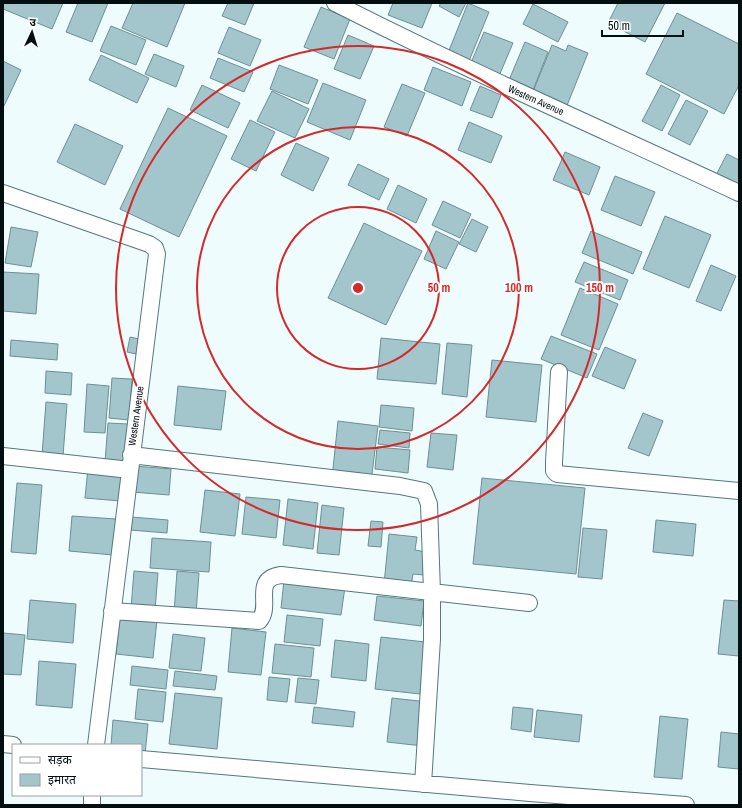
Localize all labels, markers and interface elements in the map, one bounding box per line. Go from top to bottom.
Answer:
north arrow [12,12,52,52]
scale bar [602,12,683,38]
text: उ [29,15,37,29]
text: 50 m [608,18,630,34]
street label: Western Avenue [506,82,566,118]
text: 50 m [428,280,450,296]
text: 100 m [505,280,533,296]
text: 150 m [586,280,614,296]
centre of rings [351,281,365,295]
street label: Western Avenue [125,385,147,447]
legend [12,744,142,796]
text: सड़क [48,752,73,768]
text: इमारत [48,772,77,788]

